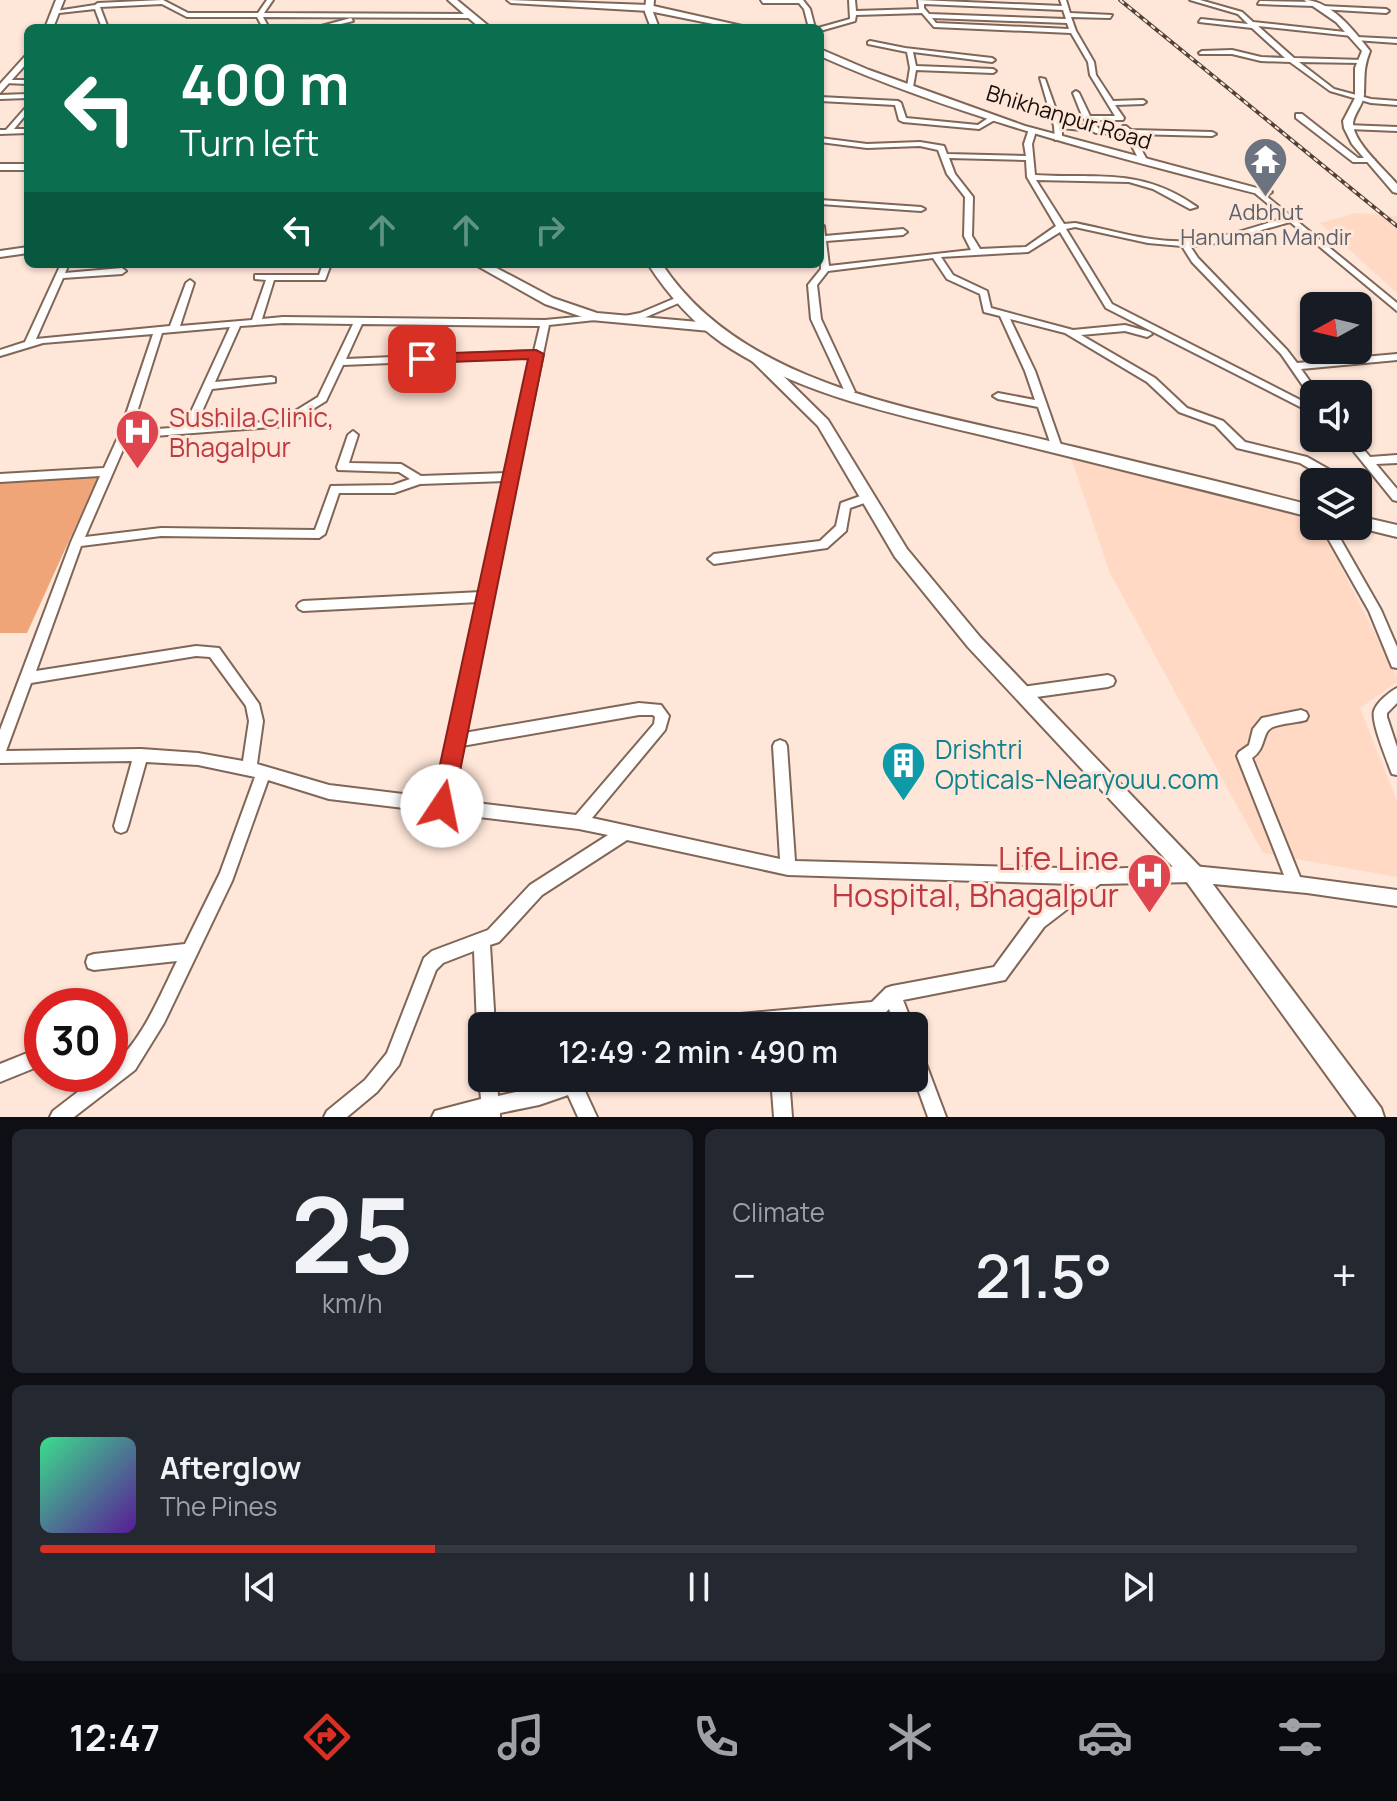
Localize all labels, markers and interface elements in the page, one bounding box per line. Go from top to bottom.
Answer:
text: 400 m [180,45,349,122]
icon: left [48,56,152,160]
street label: Bhikhanpur Road [983,78,1155,156]
text: Turn left [180,118,319,167]
temple icon: Adbhut Hanuman Mandir [1242,135,1290,198]
place label: Adbhut Hanuman Mandir [1180,197,1352,252]
icon: left [276,208,320,252]
icon: ahead [360,208,404,252]
icon: ahead [444,208,488,252]
icon: right [528,208,572,252]
north arrow [1300,292,1372,364]
map controls [1300,292,1372,540]
pin [388,325,456,393]
icon: arrive [400,337,444,381]
button: sound [1300,380,1372,452]
place label: Sushila Clinic, Bhagalpur [169,399,334,465]
hospital icon: Sushila Clinic, Bhagalpur [114,408,162,471]
button: layers [1300,468,1372,540]
place label: Drishtri Opticals-Nearyouu.com [935,731,1219,797]
building icon: Drishtri Opticals-Nearyouu.com [880,740,928,803]
position arrow [400,764,484,848]
place label: Life Line Hospital, Bhagalpur [832,836,1119,917]
hospital icon: Life Line Hospital, Bhagalpur [1126,852,1174,915]
speed limit sign: 30 [24,988,128,1092]
text: 12:49 · 2 min · 490 m [558,1031,838,1072]
text: 25 [291,1162,414,1304]
text: Climate [733,1194,825,1230]
text: 21.5° [975,1234,1113,1316]
text: − [733,1245,756,1305]
text: + [1332,1245,1357,1305]
text: km/h [322,1285,382,1321]
text: Afterglow [160,1447,301,1488]
text: The Pines [160,1488,277,1524]
icon: previous [238,1565,282,1609]
icon: pause [677,1565,721,1609]
icon: next [1116,1565,1160,1609]
icon: directions [299,1709,355,1765]
icon: music [493,1709,549,1765]
icon: phone [688,1709,744,1765]
icon: climate [882,1709,938,1765]
icon: car [1077,1709,1133,1765]
icon: filters [1272,1709,1328,1765]
text: 12:47 [69,1713,160,1762]

